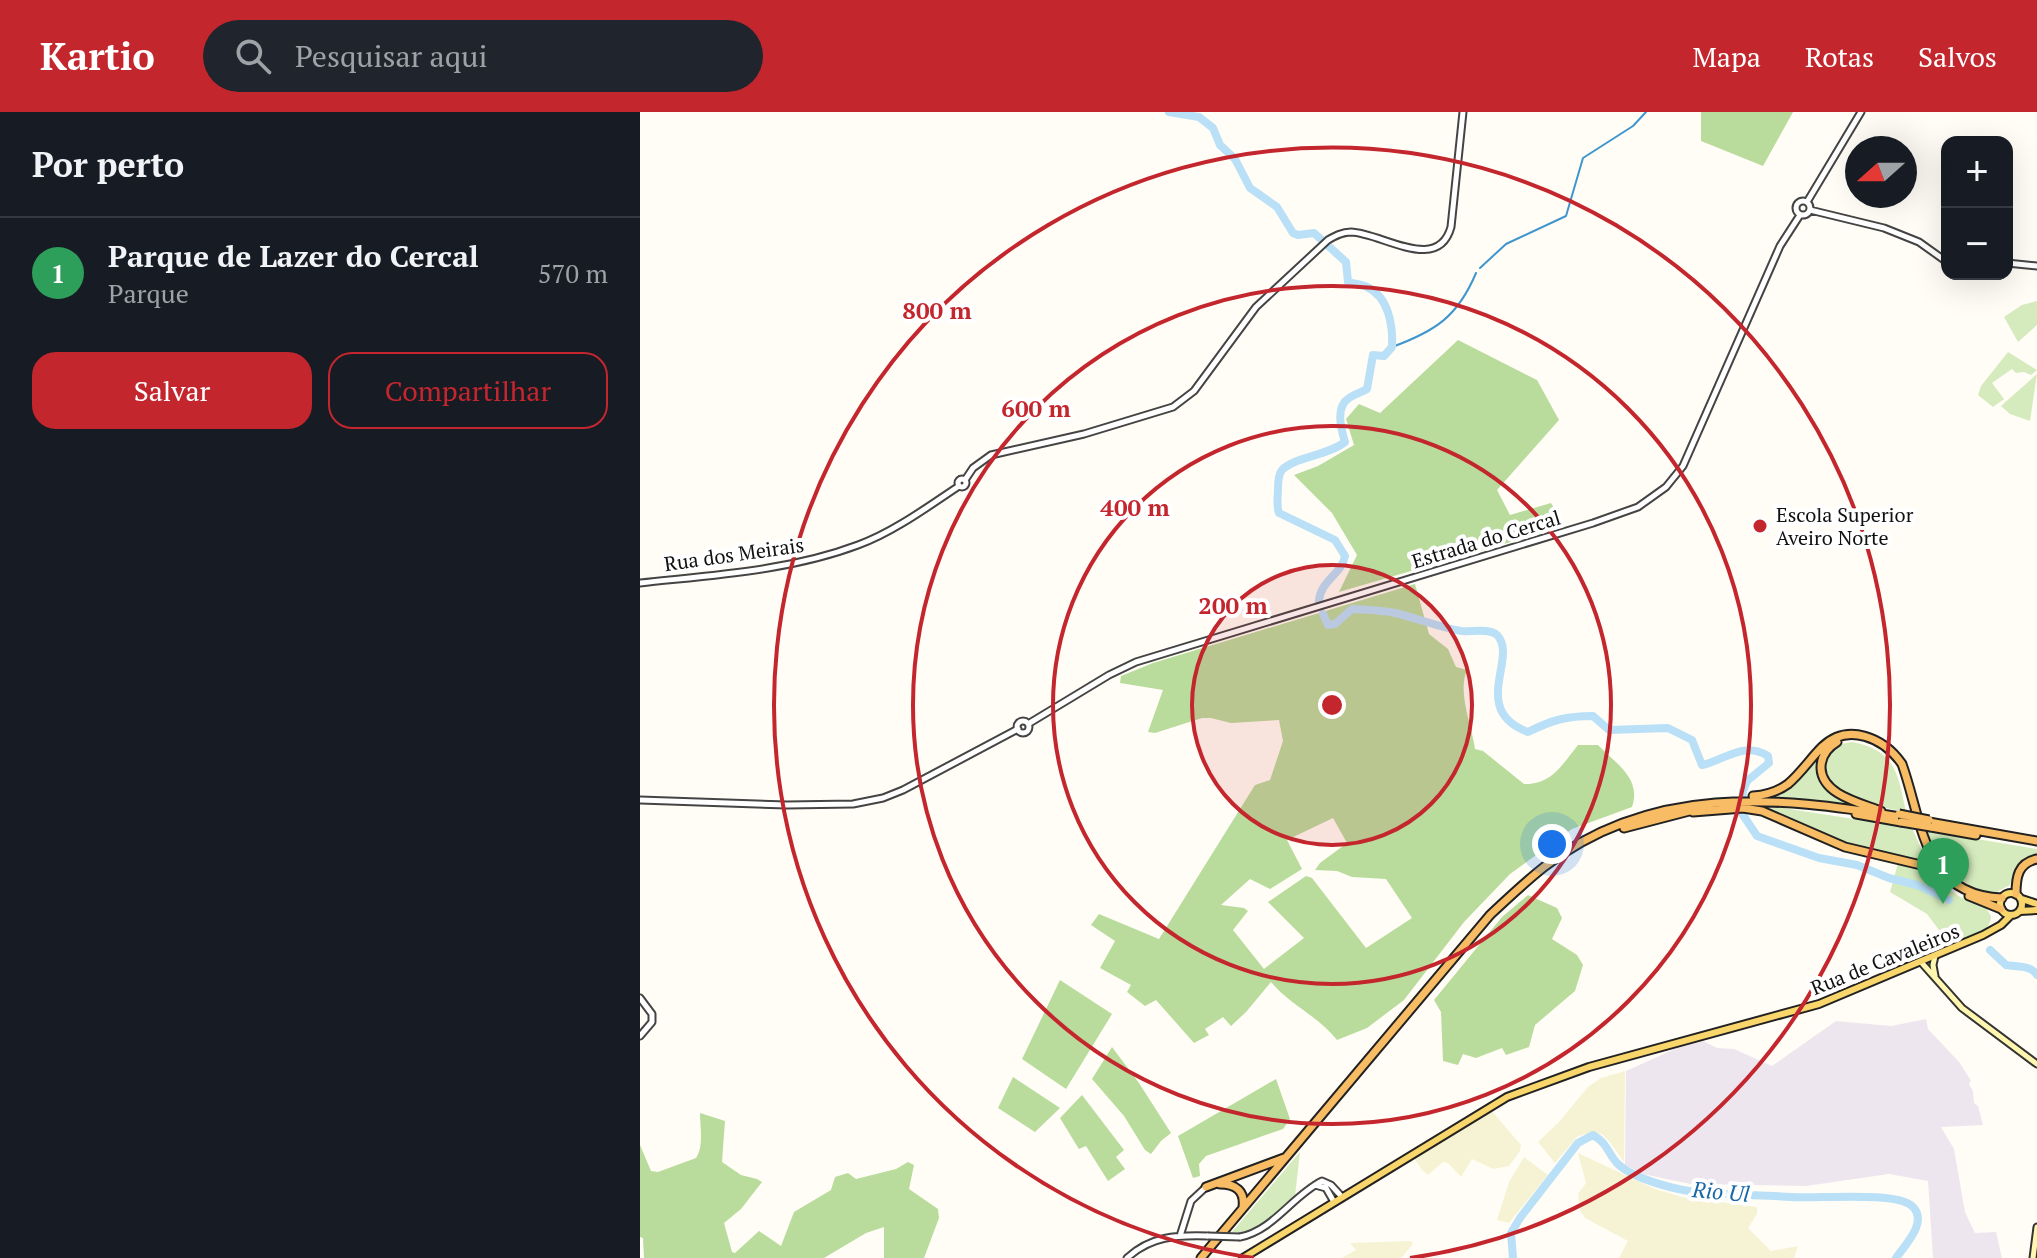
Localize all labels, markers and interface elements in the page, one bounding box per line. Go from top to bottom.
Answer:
search box [203,20,763,92]
text: Kartio [40,31,155,81]
icon: search [231,34,275,78]
text: Pesquisar aqui [295,36,487,76]
text: Mapa [1693,38,1761,75]
text: Rotas [1805,38,1874,75]
text: Salvos [1918,38,1997,75]
north arrow [1845,136,1917,208]
map controls [1941,136,2013,280]
button: + [1941,136,2013,208]
text: Por perto [32,142,184,187]
button: − [1941,208,2013,280]
text: Parque de Lazer do Cercal [108,236,479,276]
text: 1 [51,256,65,290]
text: 570 m [538,256,608,290]
text: Parque [108,276,189,310]
text: 800 m [902,294,972,326]
button: Salvar [32,352,312,429]
button: Compartilhar [328,352,608,429]
text: 600 m [1001,392,1071,424]
text: 400 m [1100,491,1170,523]
place label: Escola Superior Aveiro Norte [1776,501,1914,551]
street label: Estrada do Cercal [1408,504,1564,574]
marker: Escola Superior Aveiro Norte [1751,517,1769,535]
street label: Rua dos Meirais [662,531,806,577]
text: 200 m [1198,589,1268,621]
centre of rings [1318,691,1346,719]
your location [1532,824,1572,864]
pin: 1 [1917,838,1969,904]
street label: Rua de Cavaleiros [1807,917,1963,1001]
water label: Rio Ul [1690,1174,1751,1208]

